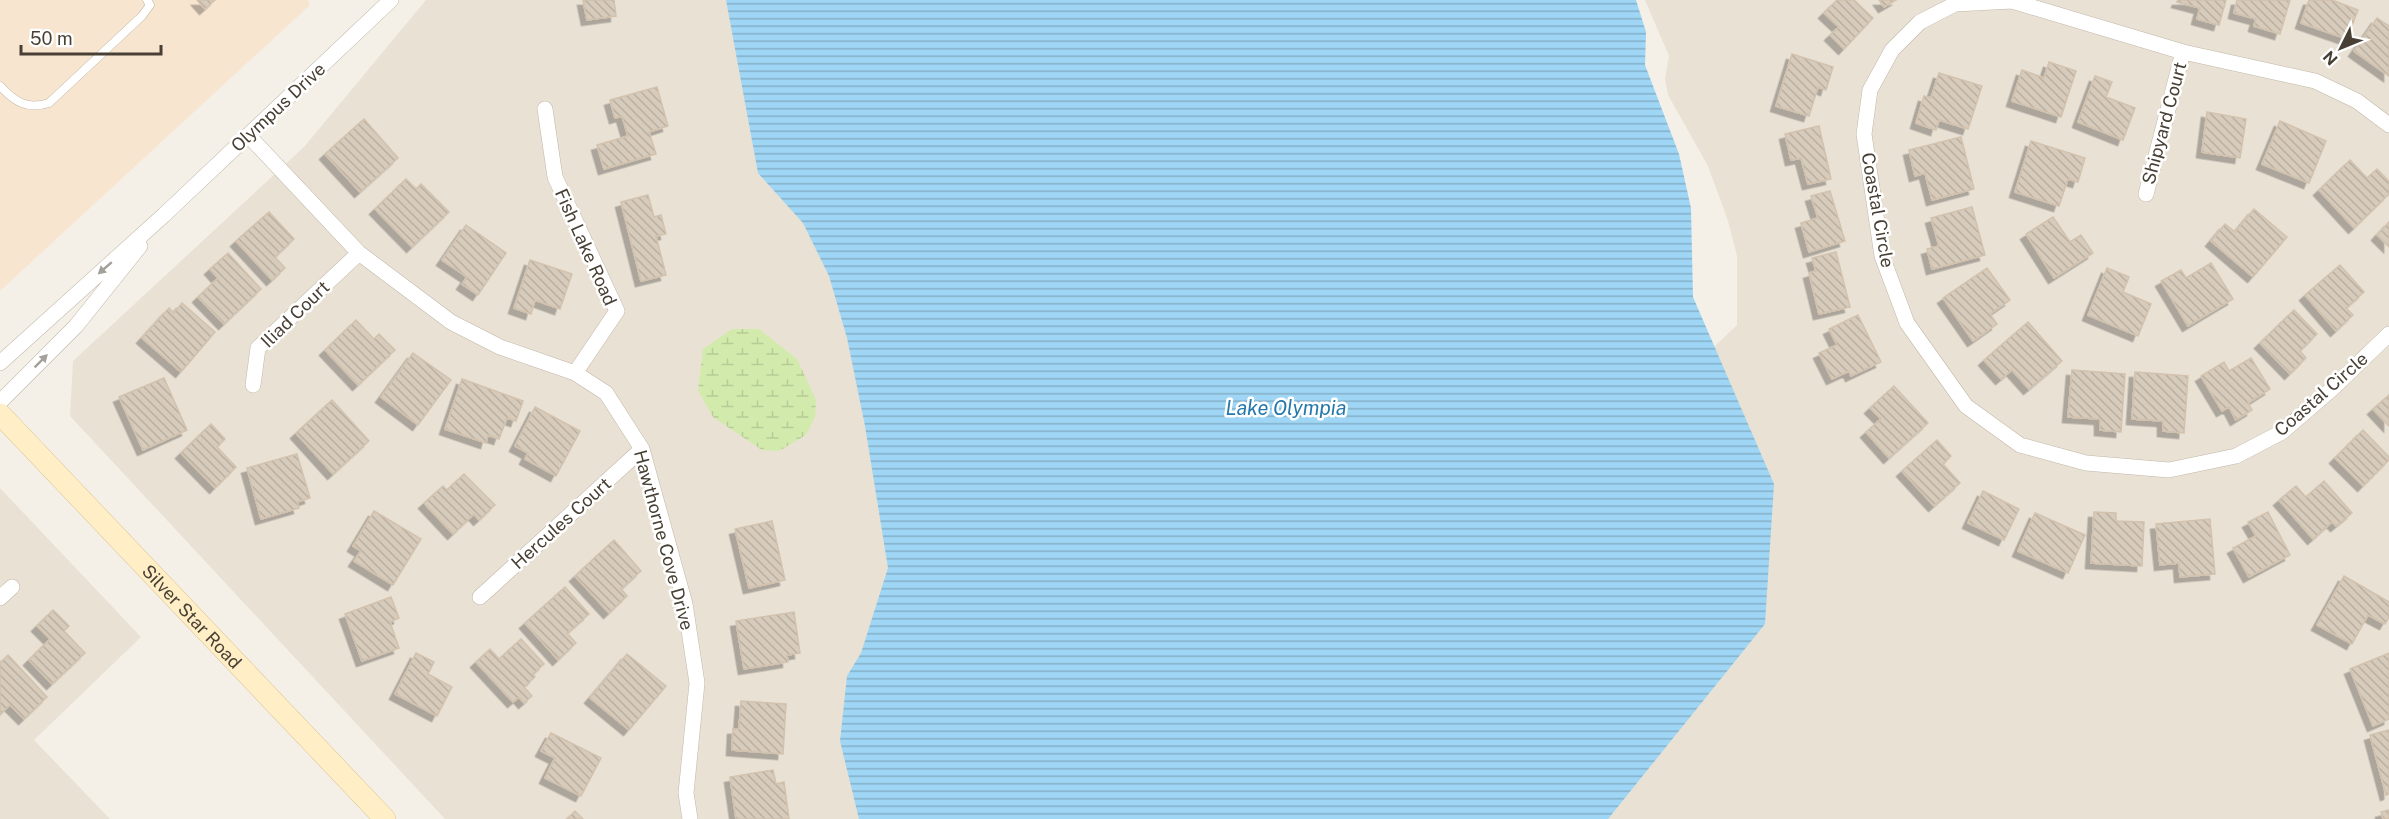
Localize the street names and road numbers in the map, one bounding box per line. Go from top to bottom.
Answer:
street label: Olympus Drive [227,58,329,156]
street label: Shipyard Court [2138,60,2190,186]
street label: Coastal Circle [1858,151,1898,269]
street label: Fish Lake Road [551,185,621,309]
street label: Iliad Court [256,276,334,352]
street label: Coastal Circle [2270,348,2372,440]
street label: Hawthorne Cove Drive [630,448,698,632]
street label: Hercules Court [507,473,615,573]
street label: Silver Star Road [138,560,246,672]

